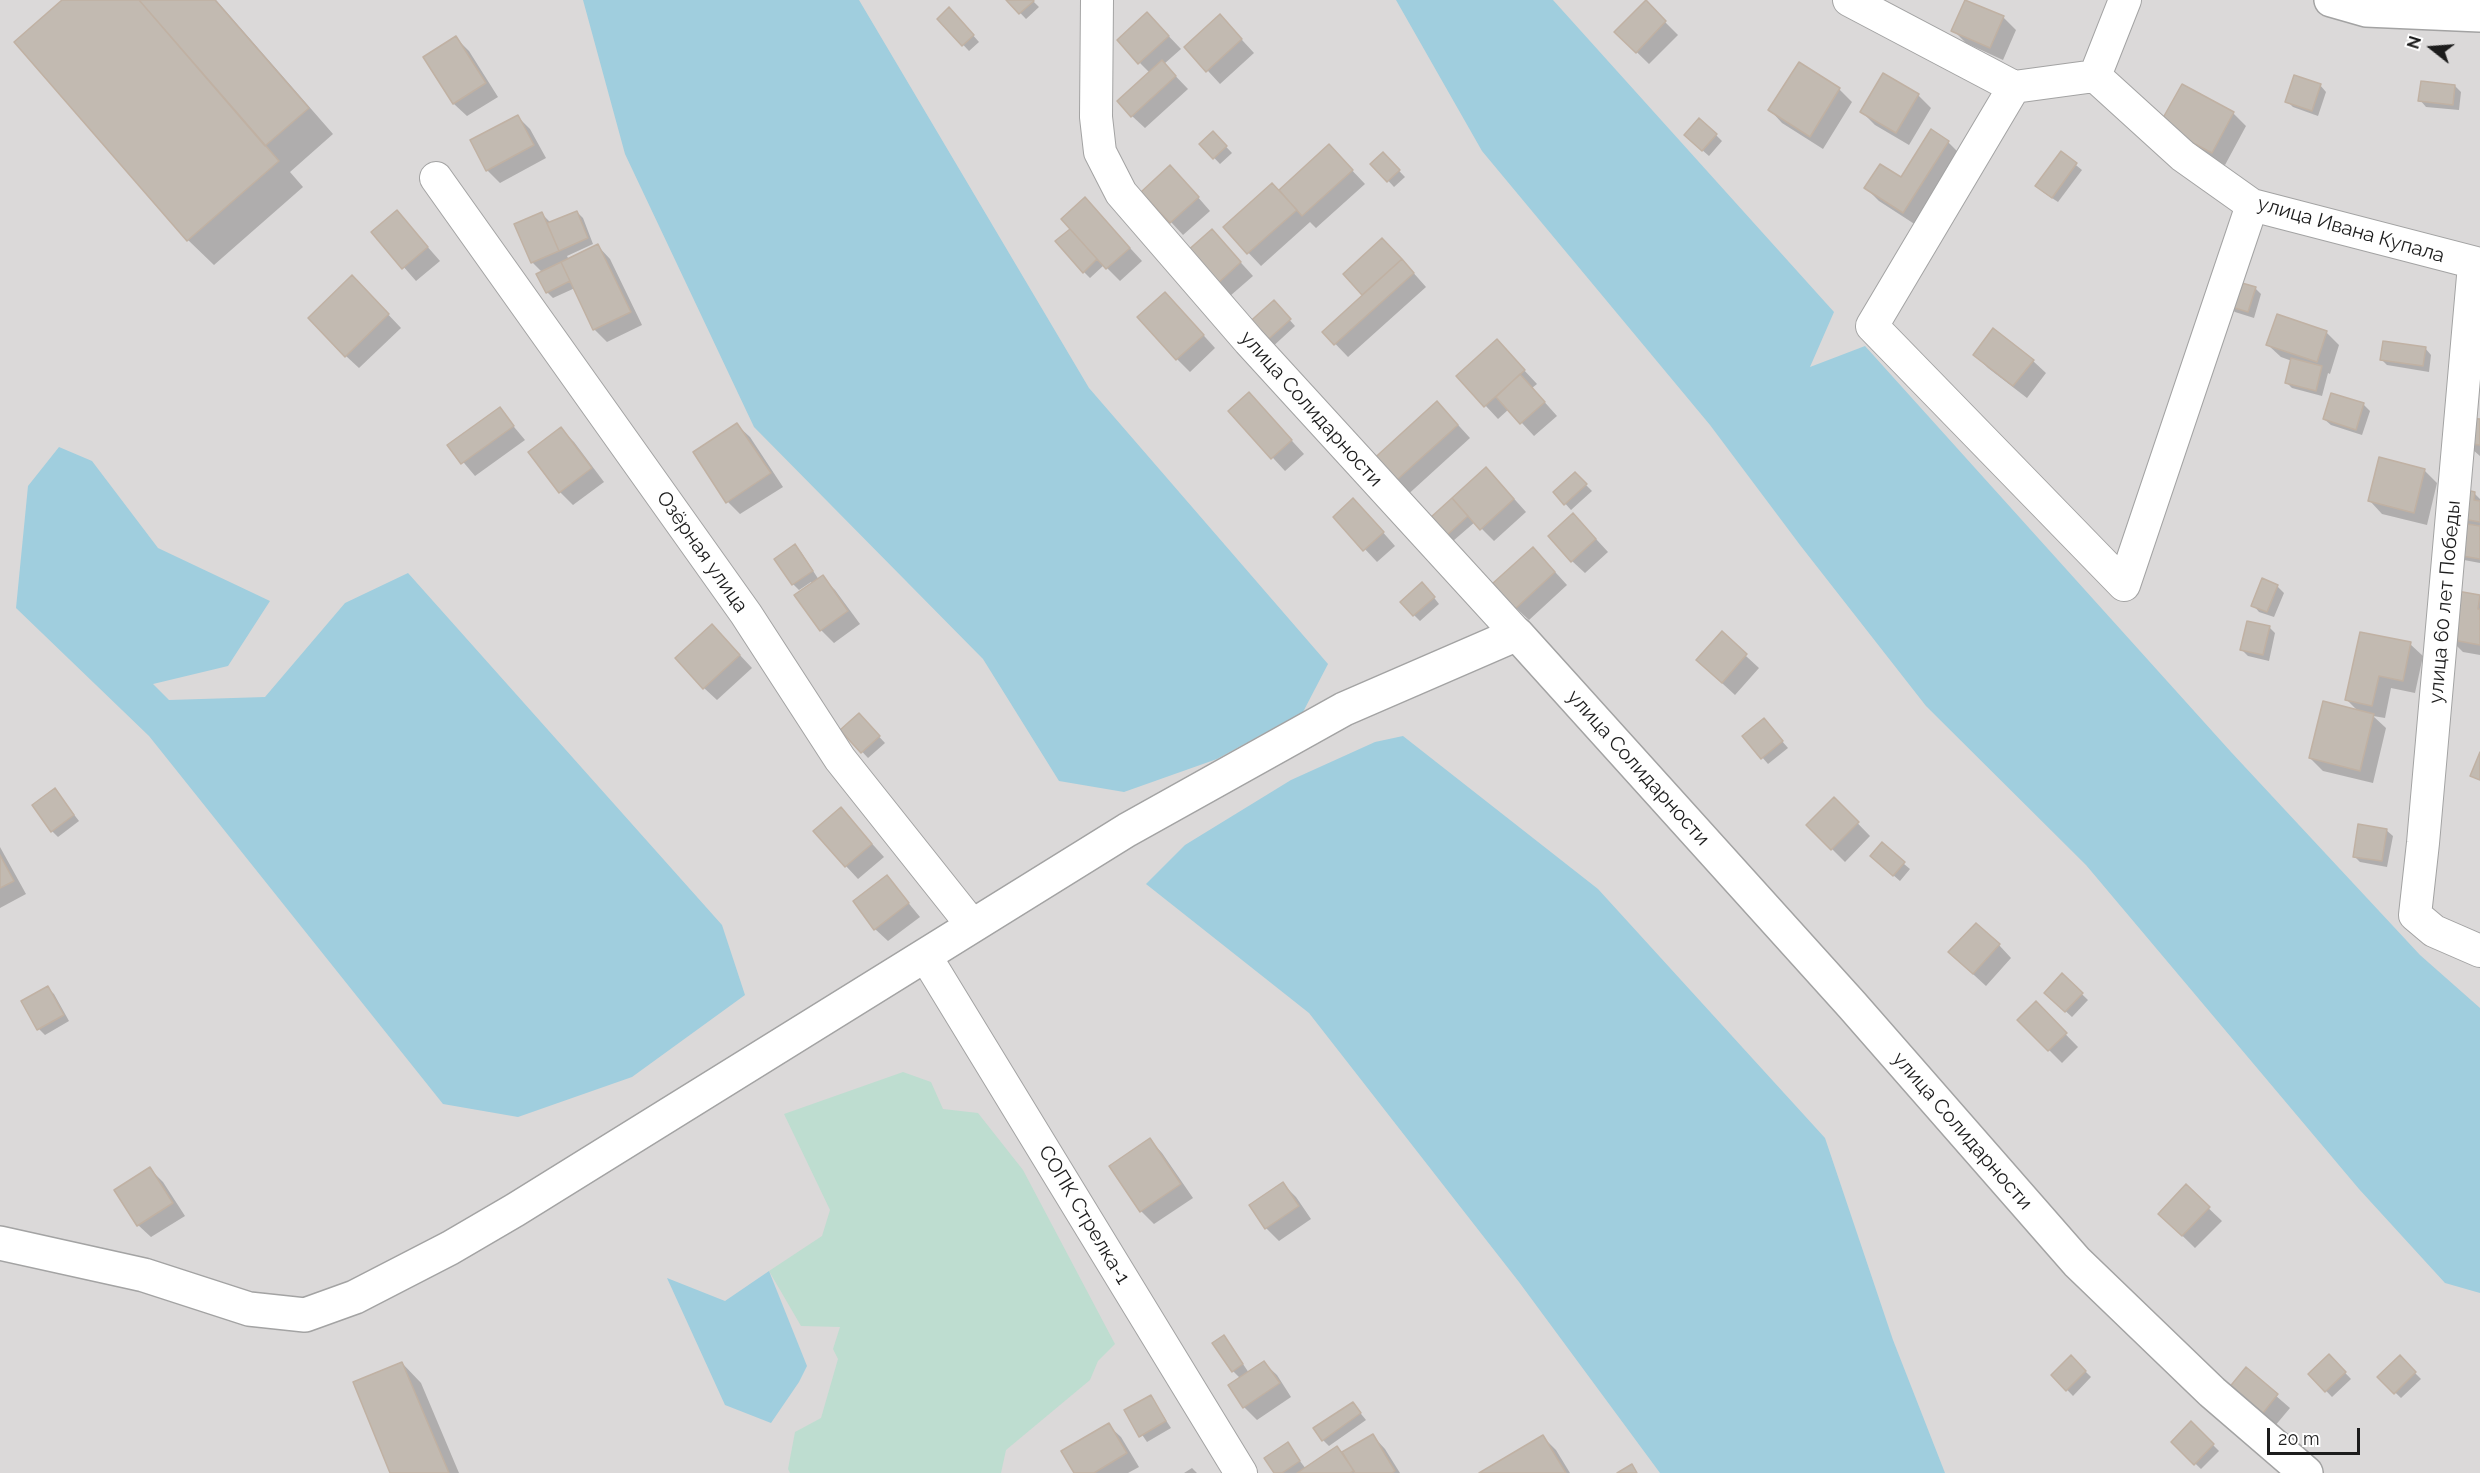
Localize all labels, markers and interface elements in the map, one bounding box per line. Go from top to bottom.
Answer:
north arrow [2402,18,2462,78]
text: N [2403,34,2425,51]
street label: улица Ивана Купала [2255,192,2447,268]
street label: улица Солидарности [1235,326,1387,492]
street label: Озёрная улица [651,487,753,617]
street label: улица 60 лет Победы [2424,499,2466,705]
street label: улица Солидарности [1562,685,1714,851]
street label: улица Солидарности [1887,1047,2037,1215]
street label: СОПК Стрелка-1 [1033,1141,1135,1289]
scale bar [2270,1416,2363,1454]
text: 20 m [2278,1428,2320,1449]

